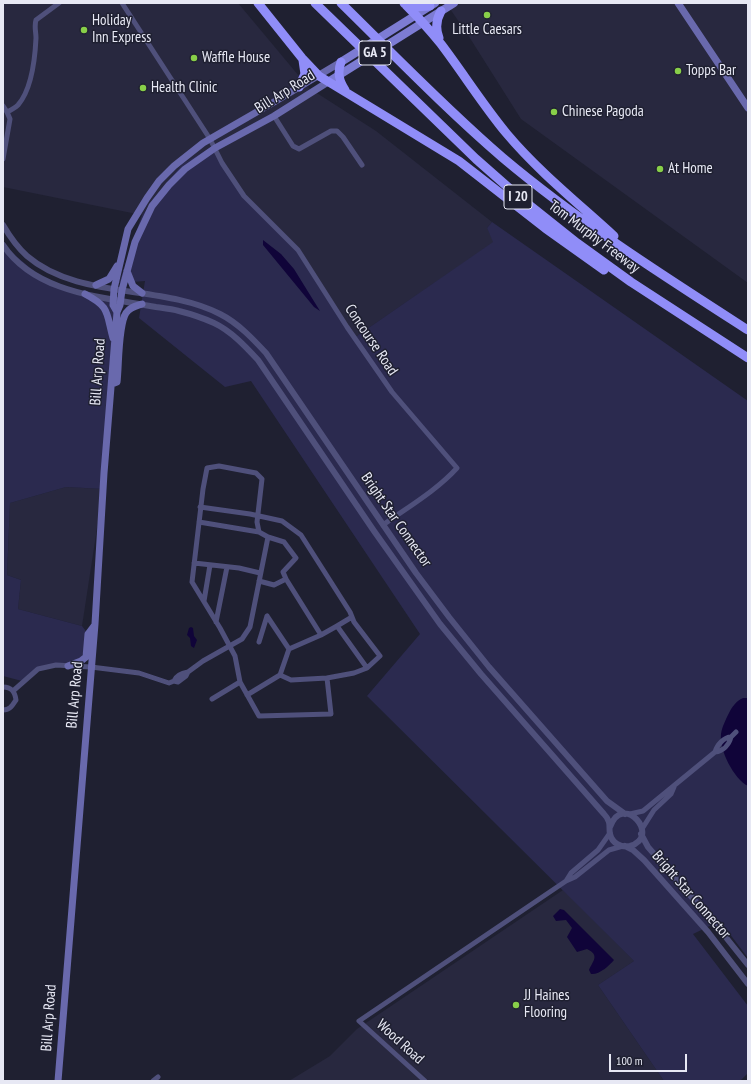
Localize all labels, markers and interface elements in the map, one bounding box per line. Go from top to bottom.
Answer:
marker: Little Caesars [482,10,492,20]
place label: Holiday Inn Express [92,12,151,47]
place label: Little Caesars [452,21,522,39]
marker: Holiday Inn Express [79,25,89,35]
road number: GA 5 [359,41,391,65]
place label: Waffle House [202,49,270,67]
marker: Waffle House [189,53,199,63]
place label: Topps Bar [686,62,736,80]
marker: Topps Bar [673,66,683,76]
street label: Bill Arp Road [252,67,318,117]
place label: Health Clinic [151,79,217,97]
marker: Health Clinic [138,83,148,93]
place label: Chinese Pagoda [562,103,644,121]
marker: Chinese Pagoda [549,107,559,117]
place label: At Home [668,160,713,178]
marker: At Home [655,164,665,174]
road number: I 20 [504,185,532,209]
street label: Tom Murphy Freeway [545,197,643,277]
street label: Concourse Road [341,301,401,379]
street label: Bill Arp Road [87,338,109,406]
street label: Bright Star Connector [357,469,435,571]
street label: Bill Arp Road [63,661,87,729]
street label: Bright Star Connector [648,847,734,943]
street label: Bill Arp Road [38,984,60,1052]
place label: JJ Haines Flooring [524,987,570,1022]
marker: JJ Haines Flooring [511,1000,521,1010]
street label: Wood Road [373,1016,427,1068]
scale bar [611,1046,689,1072]
text: 100 m [616,1053,643,1068]

